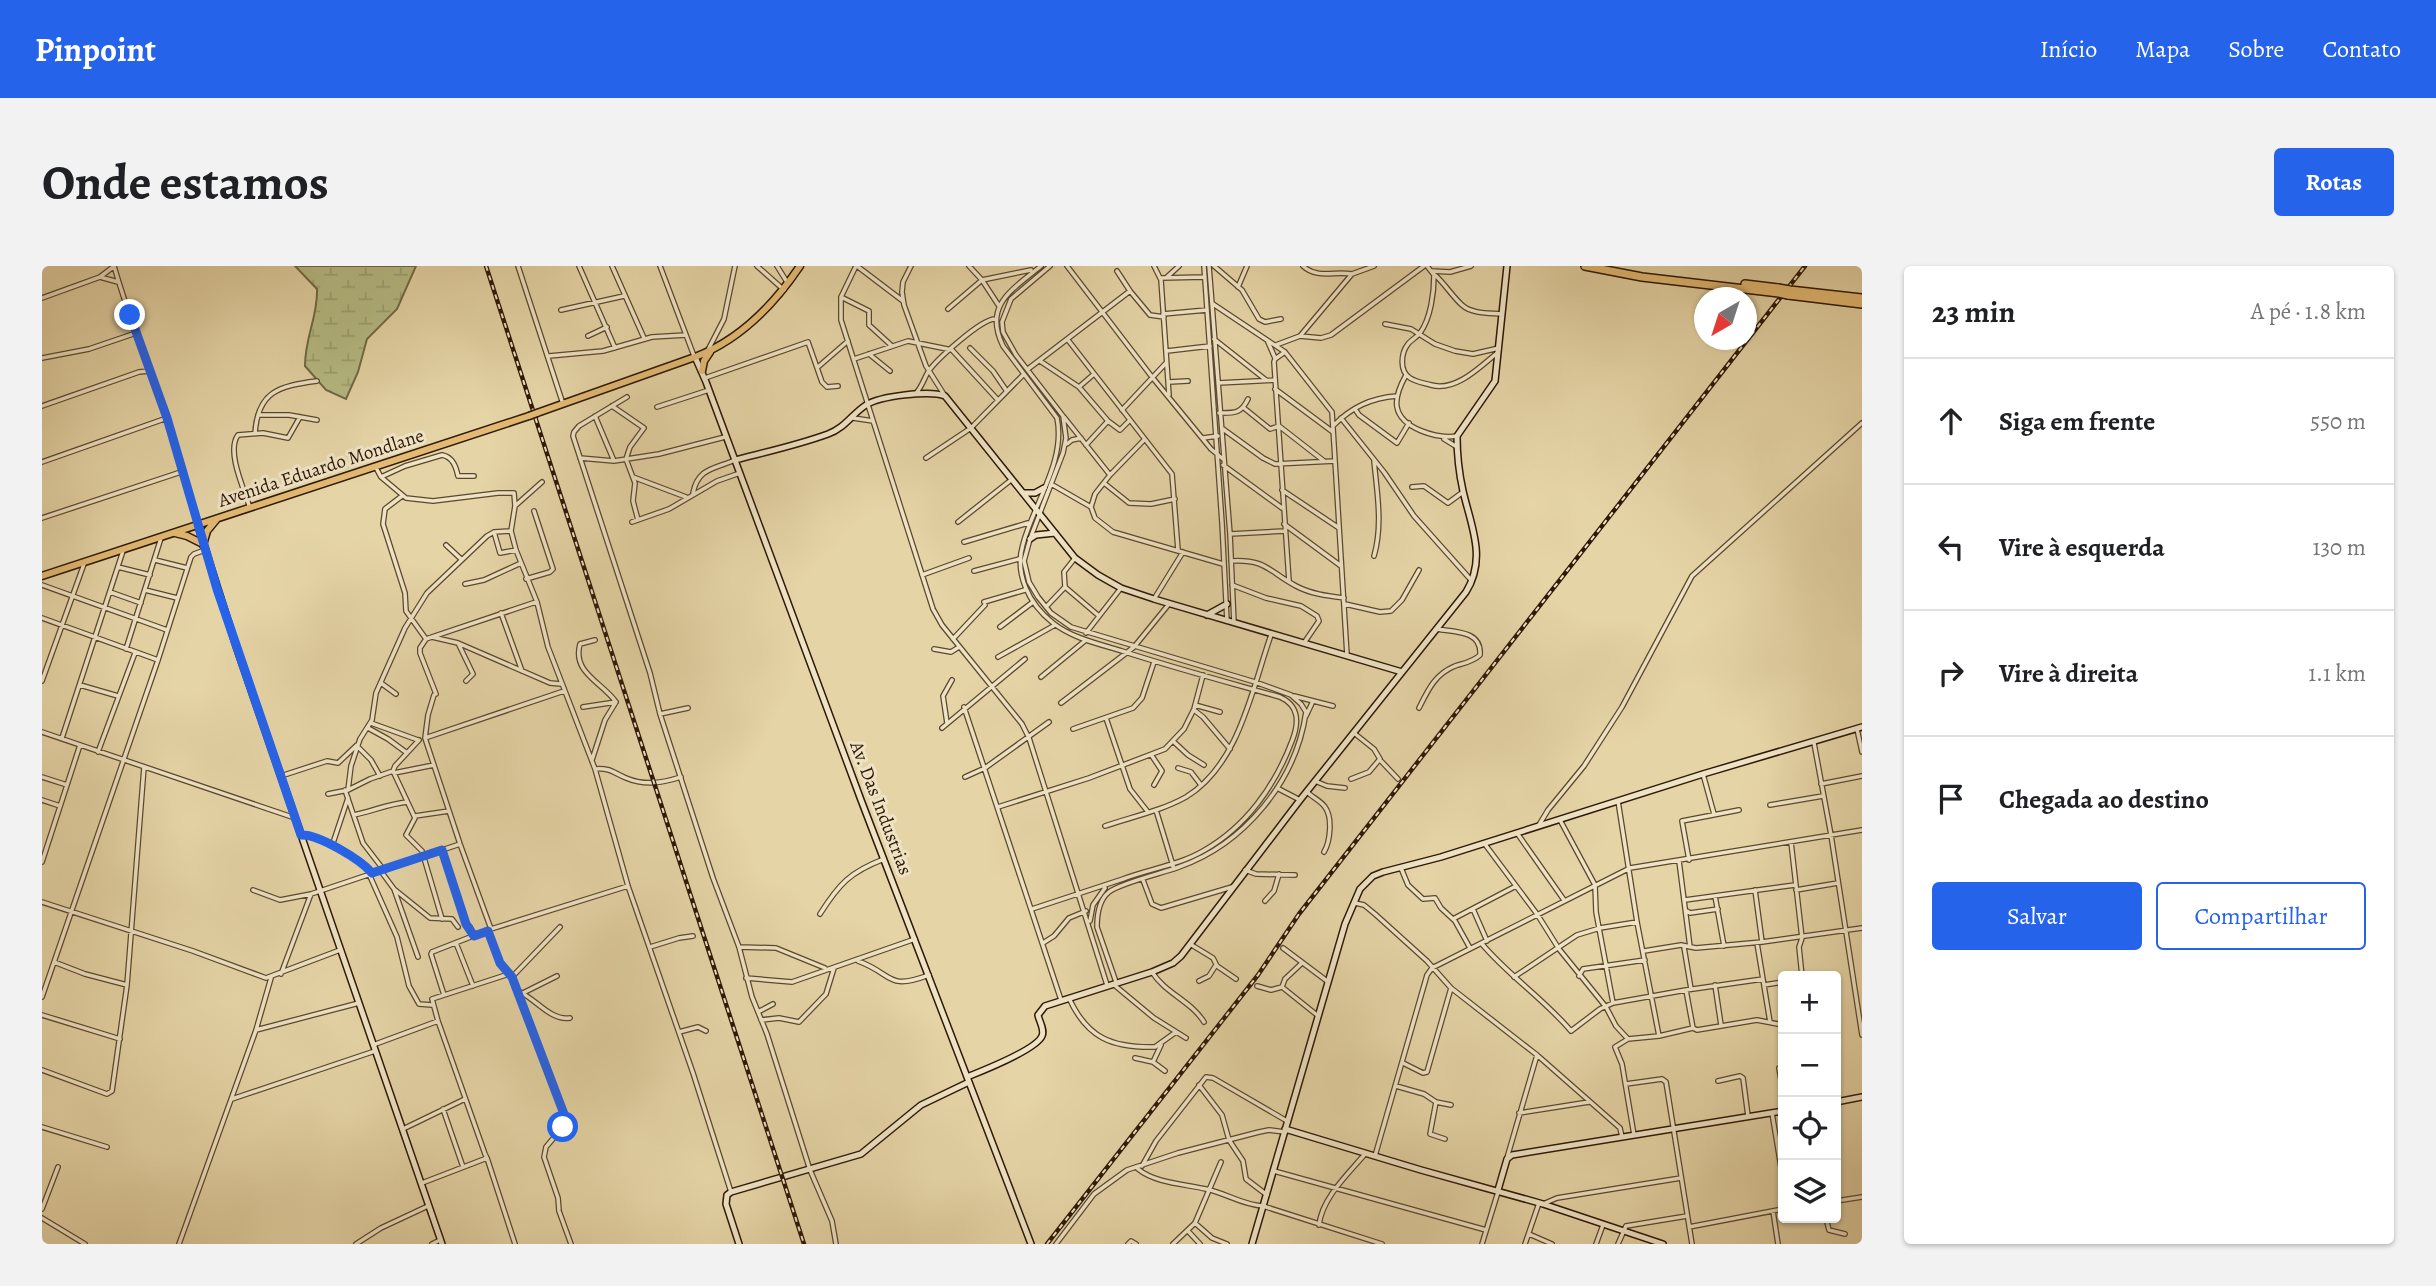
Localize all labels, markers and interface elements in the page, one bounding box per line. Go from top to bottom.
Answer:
text: Pinpoint [35,27,156,72]
text: Início [2040,33,2097,65]
text: Mapa [2135,33,2190,65]
text: Sobre [2228,33,2284,65]
text: Contato [2322,33,2401,65]
button: Rotas [2274,148,2394,216]
text: Onde estamos [42,149,329,216]
north arrow [1694,287,1757,350]
text: 23 min [1932,292,2015,332]
text: A pé · 1.8 km [2251,296,2366,327]
route end [114,299,145,330]
icon: ahead [1932,402,1970,440]
text: Siga em frente [1999,404,2155,439]
text: 550 m [2310,406,2366,437]
street label: Avenida Eduardo Mondlane [214,422,427,514]
icon: left [1932,528,1970,566]
text: Vire à esquerda [1999,530,2165,565]
text: 130 m [2313,532,2366,563]
icon: right [1932,654,1970,692]
text: Vire à direita [1999,656,2138,691]
text: 1.1 km [2308,658,2366,689]
street label: Av. Das Industrias [843,736,918,879]
icon: arrive [1932,780,1970,818]
text: Chegada ao destino [1999,782,2209,817]
button: Salvar [1932,882,2142,950]
button: Compartilhar [2156,882,2366,950]
map controls [1778,971,1841,1223]
button: + [1778,971,1841,1034]
button: − [1778,1034,1841,1097]
button: locate [1778,1097,1841,1160]
route start [547,1111,578,1142]
button: layers [1778,1160,1841,1223]

